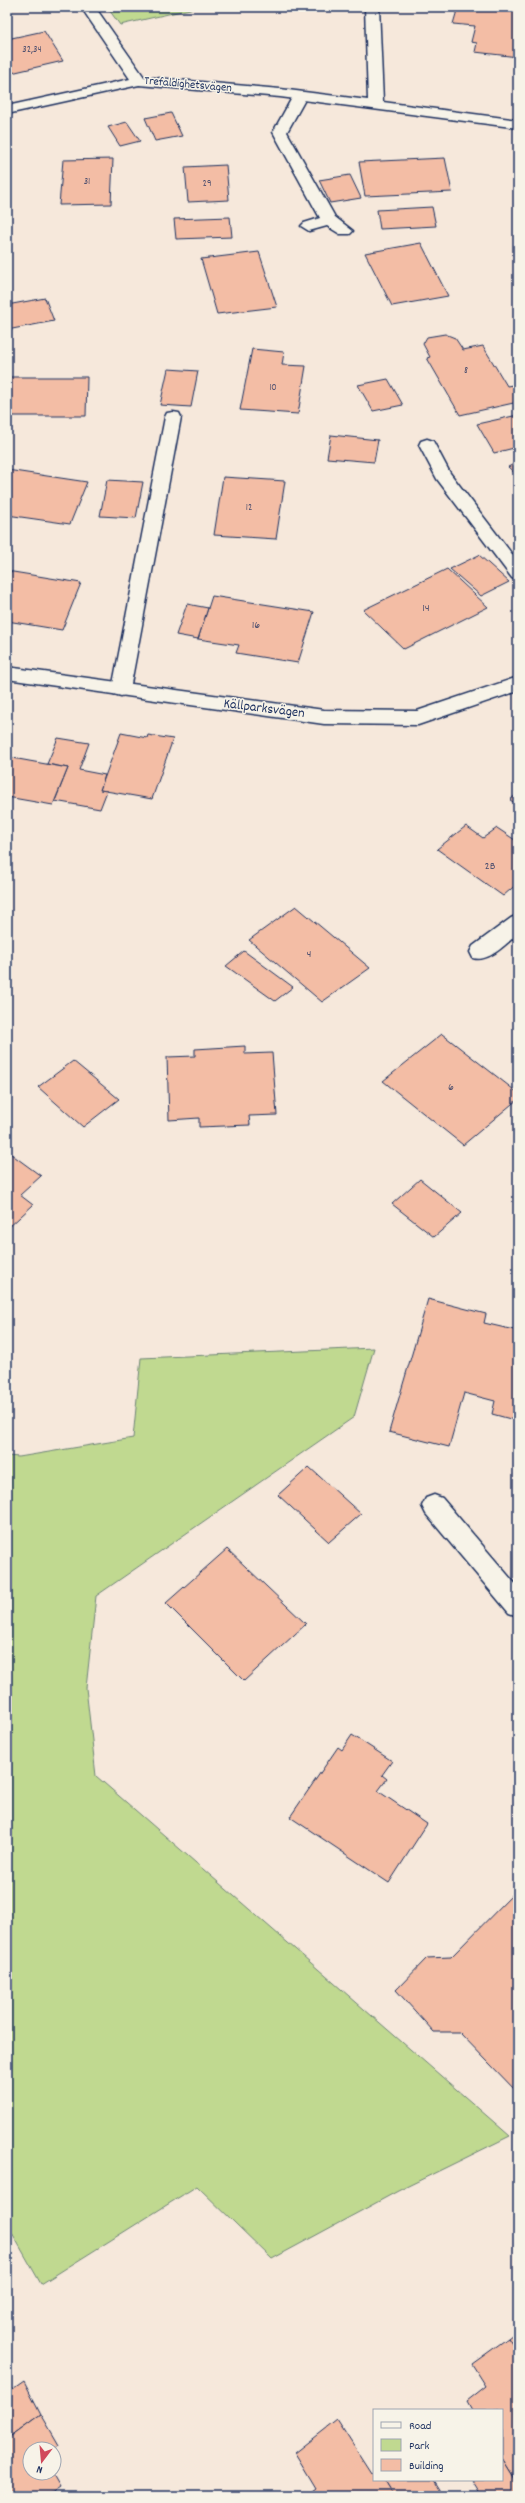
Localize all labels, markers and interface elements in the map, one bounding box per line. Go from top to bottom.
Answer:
house number: 32,34 [22,43,42,57]
street label: Trefaldighetsvägen [144,73,233,97]
house number: 31 [84,175,90,189]
house number: 29 [203,177,211,191]
house number: 8 [464,364,468,378]
house number: 10 [269,381,277,395]
house number: 12 [246,501,252,515]
house number: 14 [422,600,430,617]
house number: 16 [252,617,260,634]
street label: Källparksvägen [222,694,306,724]
house number: 2B [485,858,496,875]
house number: 4 [307,946,312,963]
house number: 6 [448,1079,454,1096]
legend [373,2409,503,2481]
text: Road [409,2418,431,2435]
text: Park [409,2438,430,2455]
north arrow [22,2441,62,2481]
text: Building [409,2458,444,2475]
text: N [34,2460,45,2477]

